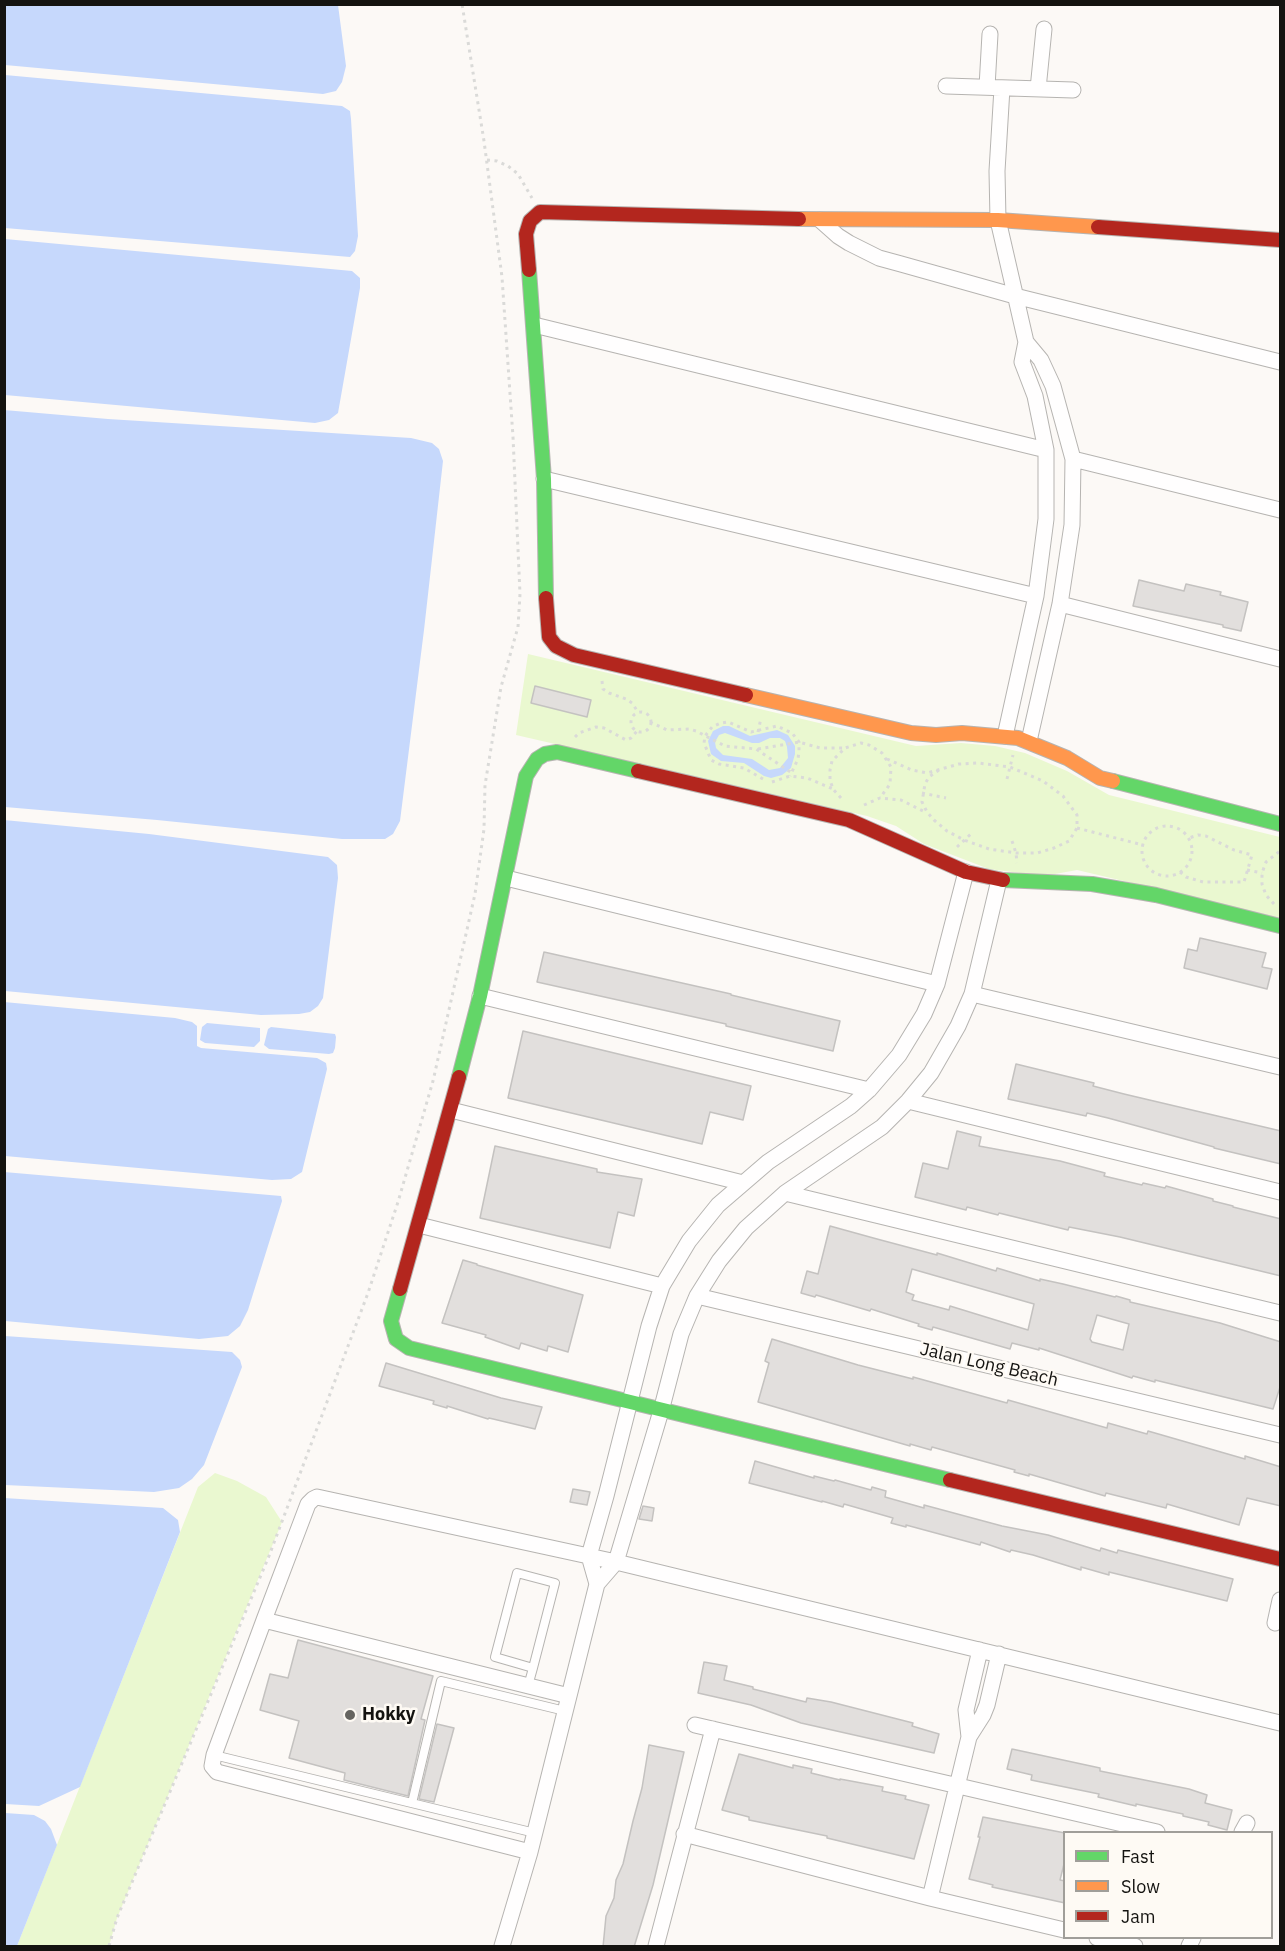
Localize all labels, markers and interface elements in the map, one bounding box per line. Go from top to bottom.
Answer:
street label: Jalan Long Beach [918,1339,1060,1391]
place label: Hokky [362,1704,415,1726]
marker: Hokky [343,1708,357,1722]
legend [1063,1831,1273,1939]
text: Fast [1121,1845,1155,1868]
text: Slow [1121,1875,1160,1898]
text: Jam [1121,1905,1156,1928]

